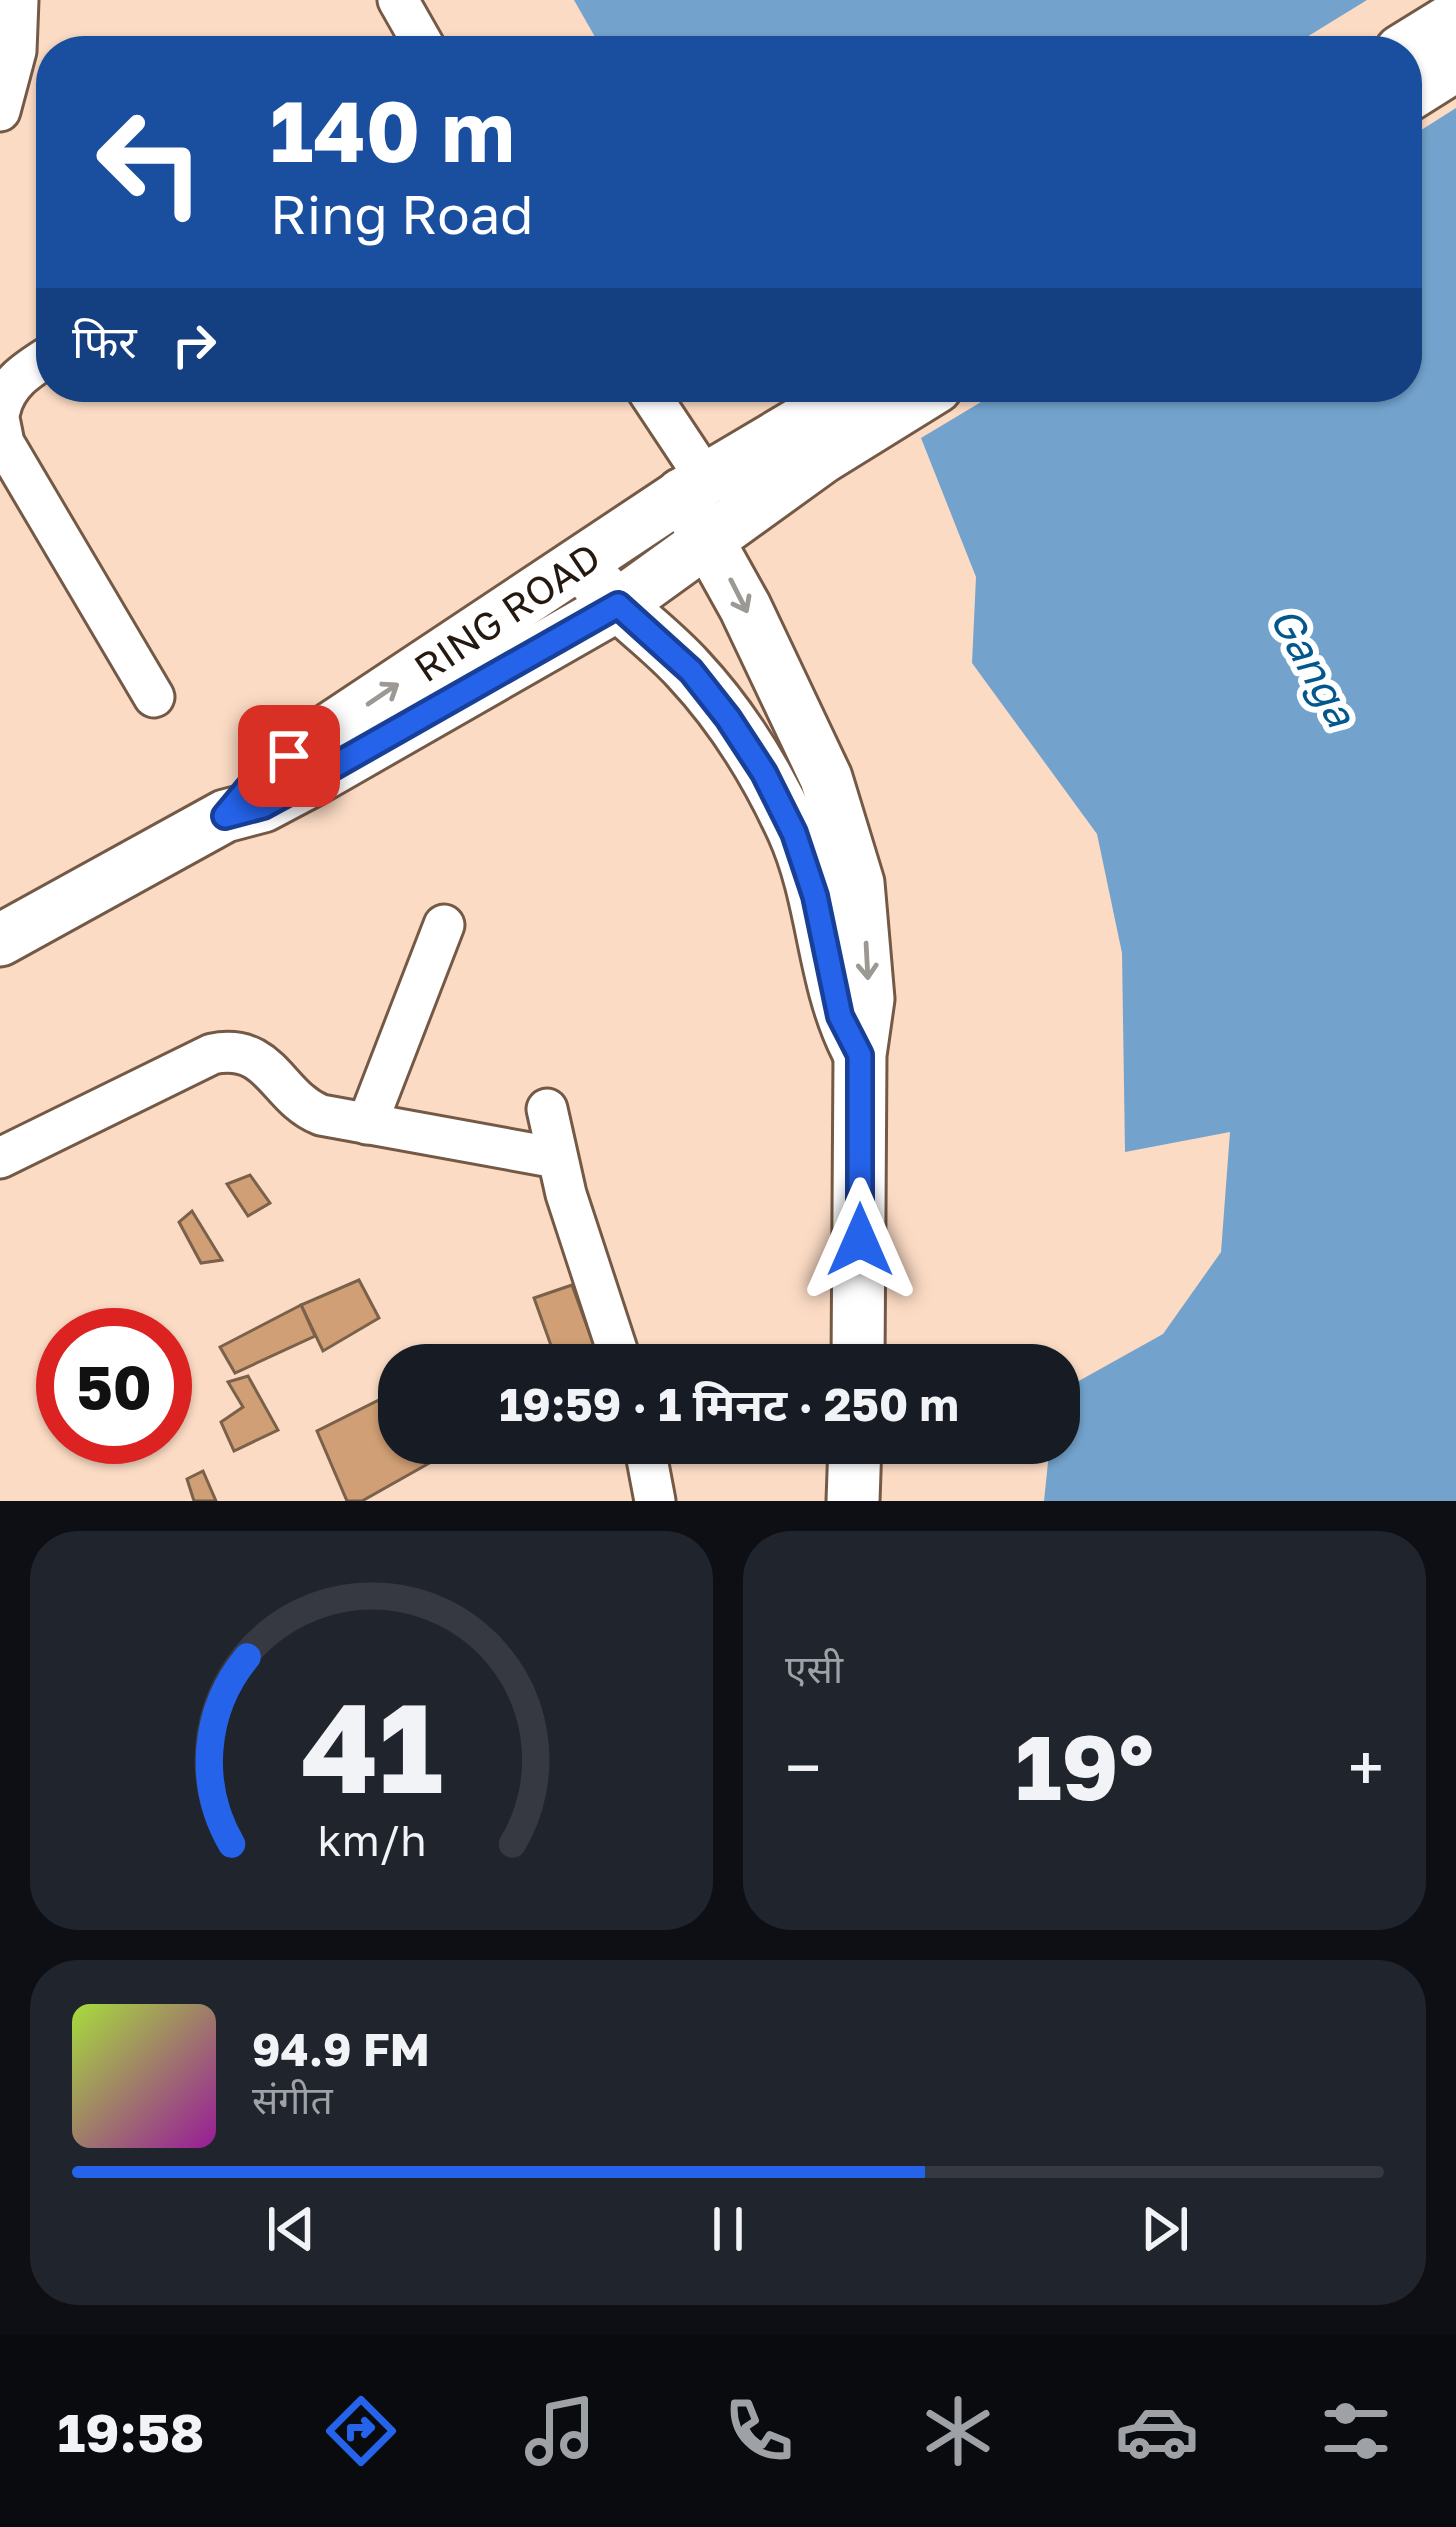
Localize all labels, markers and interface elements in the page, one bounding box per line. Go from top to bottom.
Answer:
text: 140 m [270,80,515,180]
icon: left [72,84,228,240]
text: Ring Road [270,181,533,246]
icon: right [161,312,227,378]
text: फिर [72,314,137,368]
street label: RING ROAD [405,533,609,691]
one-way arrow [728,578,751,613]
water label: Ganga [1261,598,1368,736]
one-way arrow [366,682,400,707]
pin [238,705,340,807]
icon: arrive [256,723,322,789]
one-way arrow [855,941,878,980]
position arrow [797,1177,923,1303]
speed limit sign: 50 [36,1308,192,1464]
text: 19:59 · 1 मिनट · 250 m [499,1377,959,1431]
text: एसी [785,1645,843,1692]
text: 41 [300,1671,443,1820]
text: 19° [1015,1712,1154,1820]
text: − [785,1727,821,1807]
text: + [1348,1727,1384,1807]
text: km/h [317,1813,426,1864]
text: 94.9 FM [252,2022,430,2076]
text: संगीत [252,2076,333,2123]
icon: previous [258,2196,324,2262]
icon: pause [695,2196,761,2262]
icon: next [1132,2196,1198,2262]
icon: directions [319,2389,403,2473]
icon: music [518,2389,602,2473]
icon: phone [717,2389,801,2473]
icon: climate [916,2389,1000,2473]
icon: car [1115,2389,1199,2473]
icon: filters [1314,2389,1398,2473]
text: 19:58 [58,2399,204,2464]

